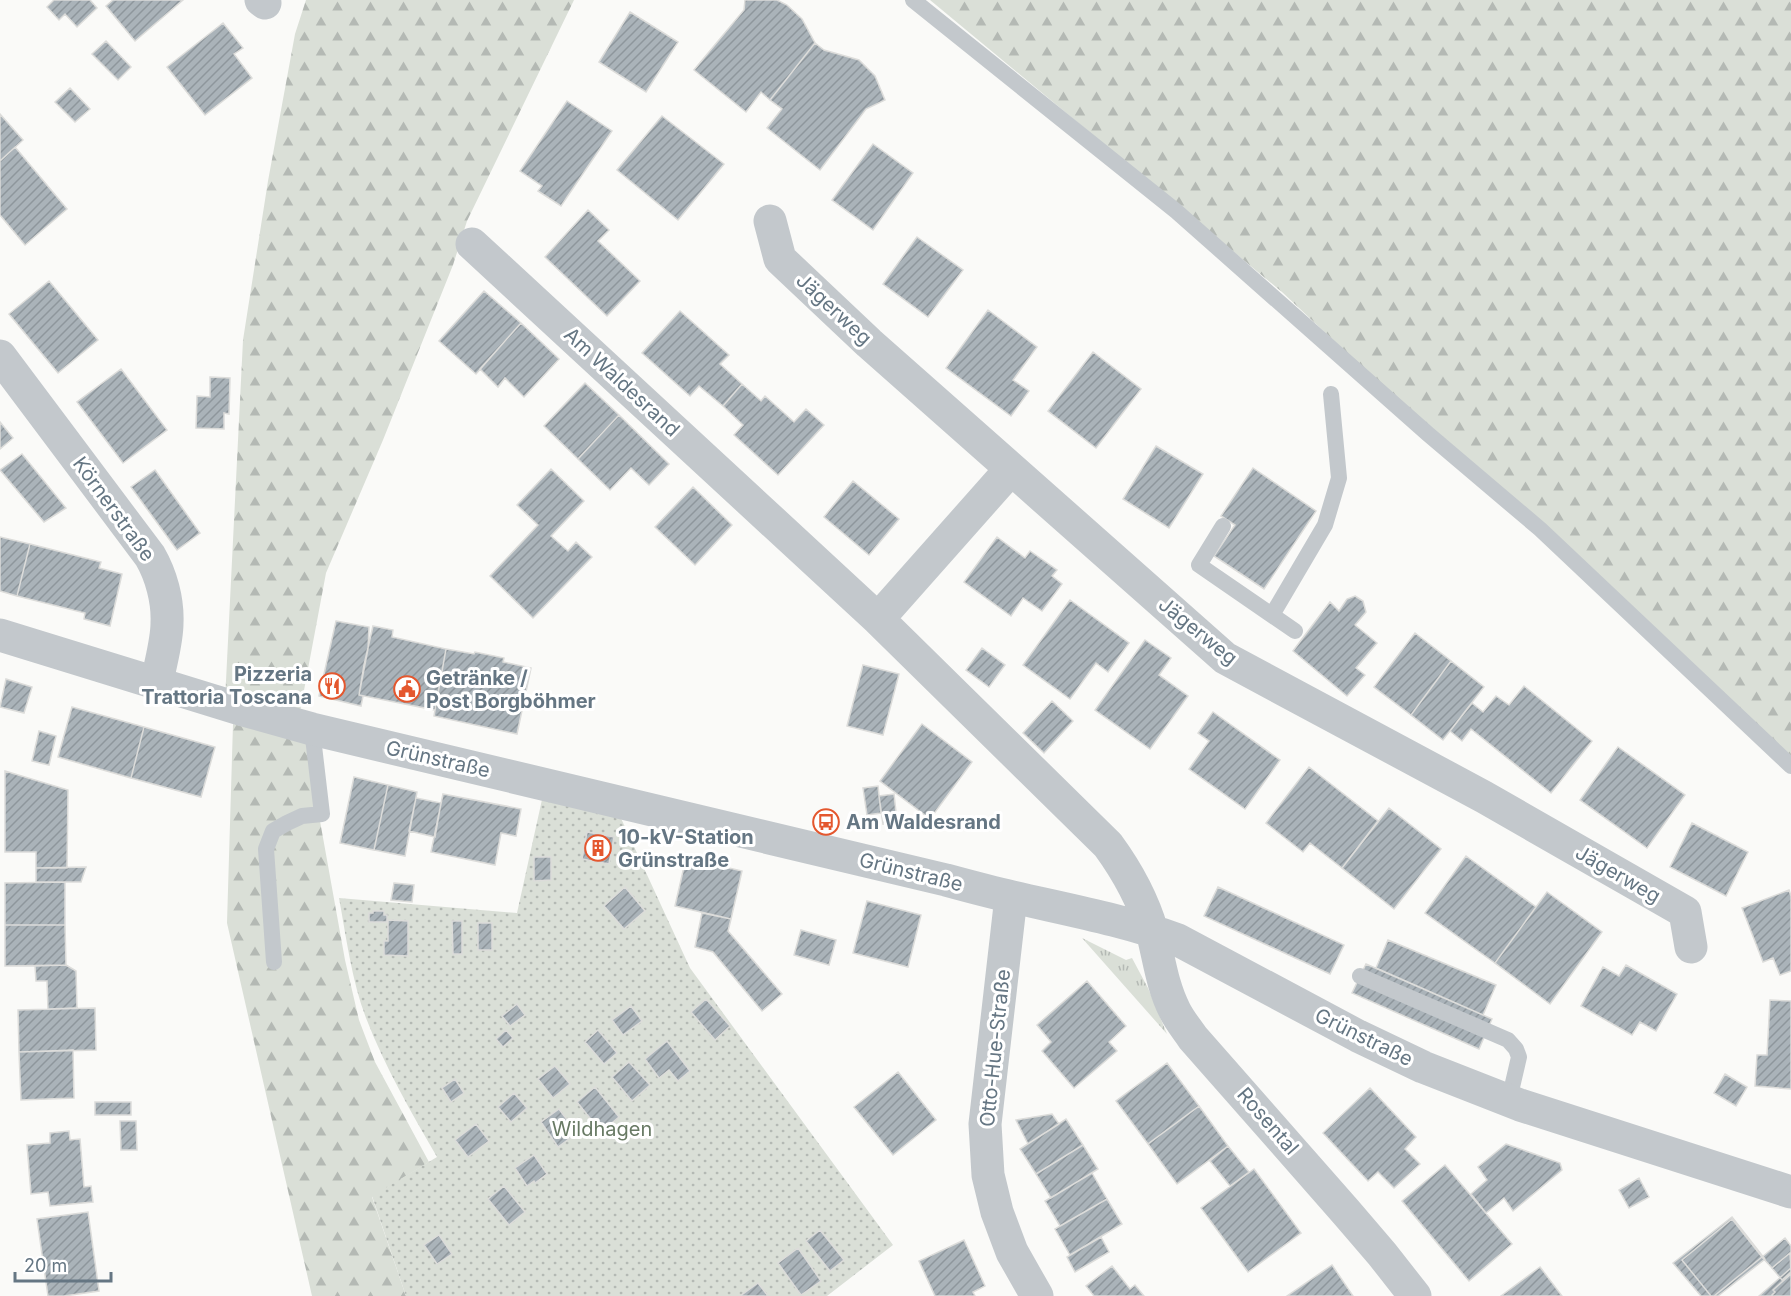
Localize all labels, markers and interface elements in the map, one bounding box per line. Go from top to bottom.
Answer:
street label: Jägerweg [791,268,877,350]
street label: Am Waldesrand [559,322,685,442]
street label: Körnerstraße [68,452,160,566]
street label: Jägerweg [1154,592,1242,670]
place label: Pizzeria Trattoria Toscana [141,662,312,709]
place label: Getränke / Post Borgböhmer [426,666,596,713]
restaurant icon: Pizzeria Trattoria Toscana [317,671,347,701]
public building icon: Getränke / Post Borgböhmer [392,674,422,704]
street label: Grünstraße [384,735,492,783]
bus stop icon: Am Waldesrand [811,807,841,837]
place label: Am Waldesrand [846,810,1001,834]
place label: 10-kV-Station Grünstraße [618,825,754,872]
building icon: 10-kV-Station Grünstraße [583,833,613,863]
street label: Jägerweg [1571,840,1665,908]
street label: Grünstraße [857,848,965,896]
street label: Otto-Hue-Straße [975,968,1015,1128]
street label: Grünstraße [1311,1003,1417,1071]
street label: Rosental [1232,1082,1304,1160]
park label: Wildhagen [552,1117,652,1141]
scale bar [15,1245,111,1283]
text: 20 m [24,1255,67,1276]

